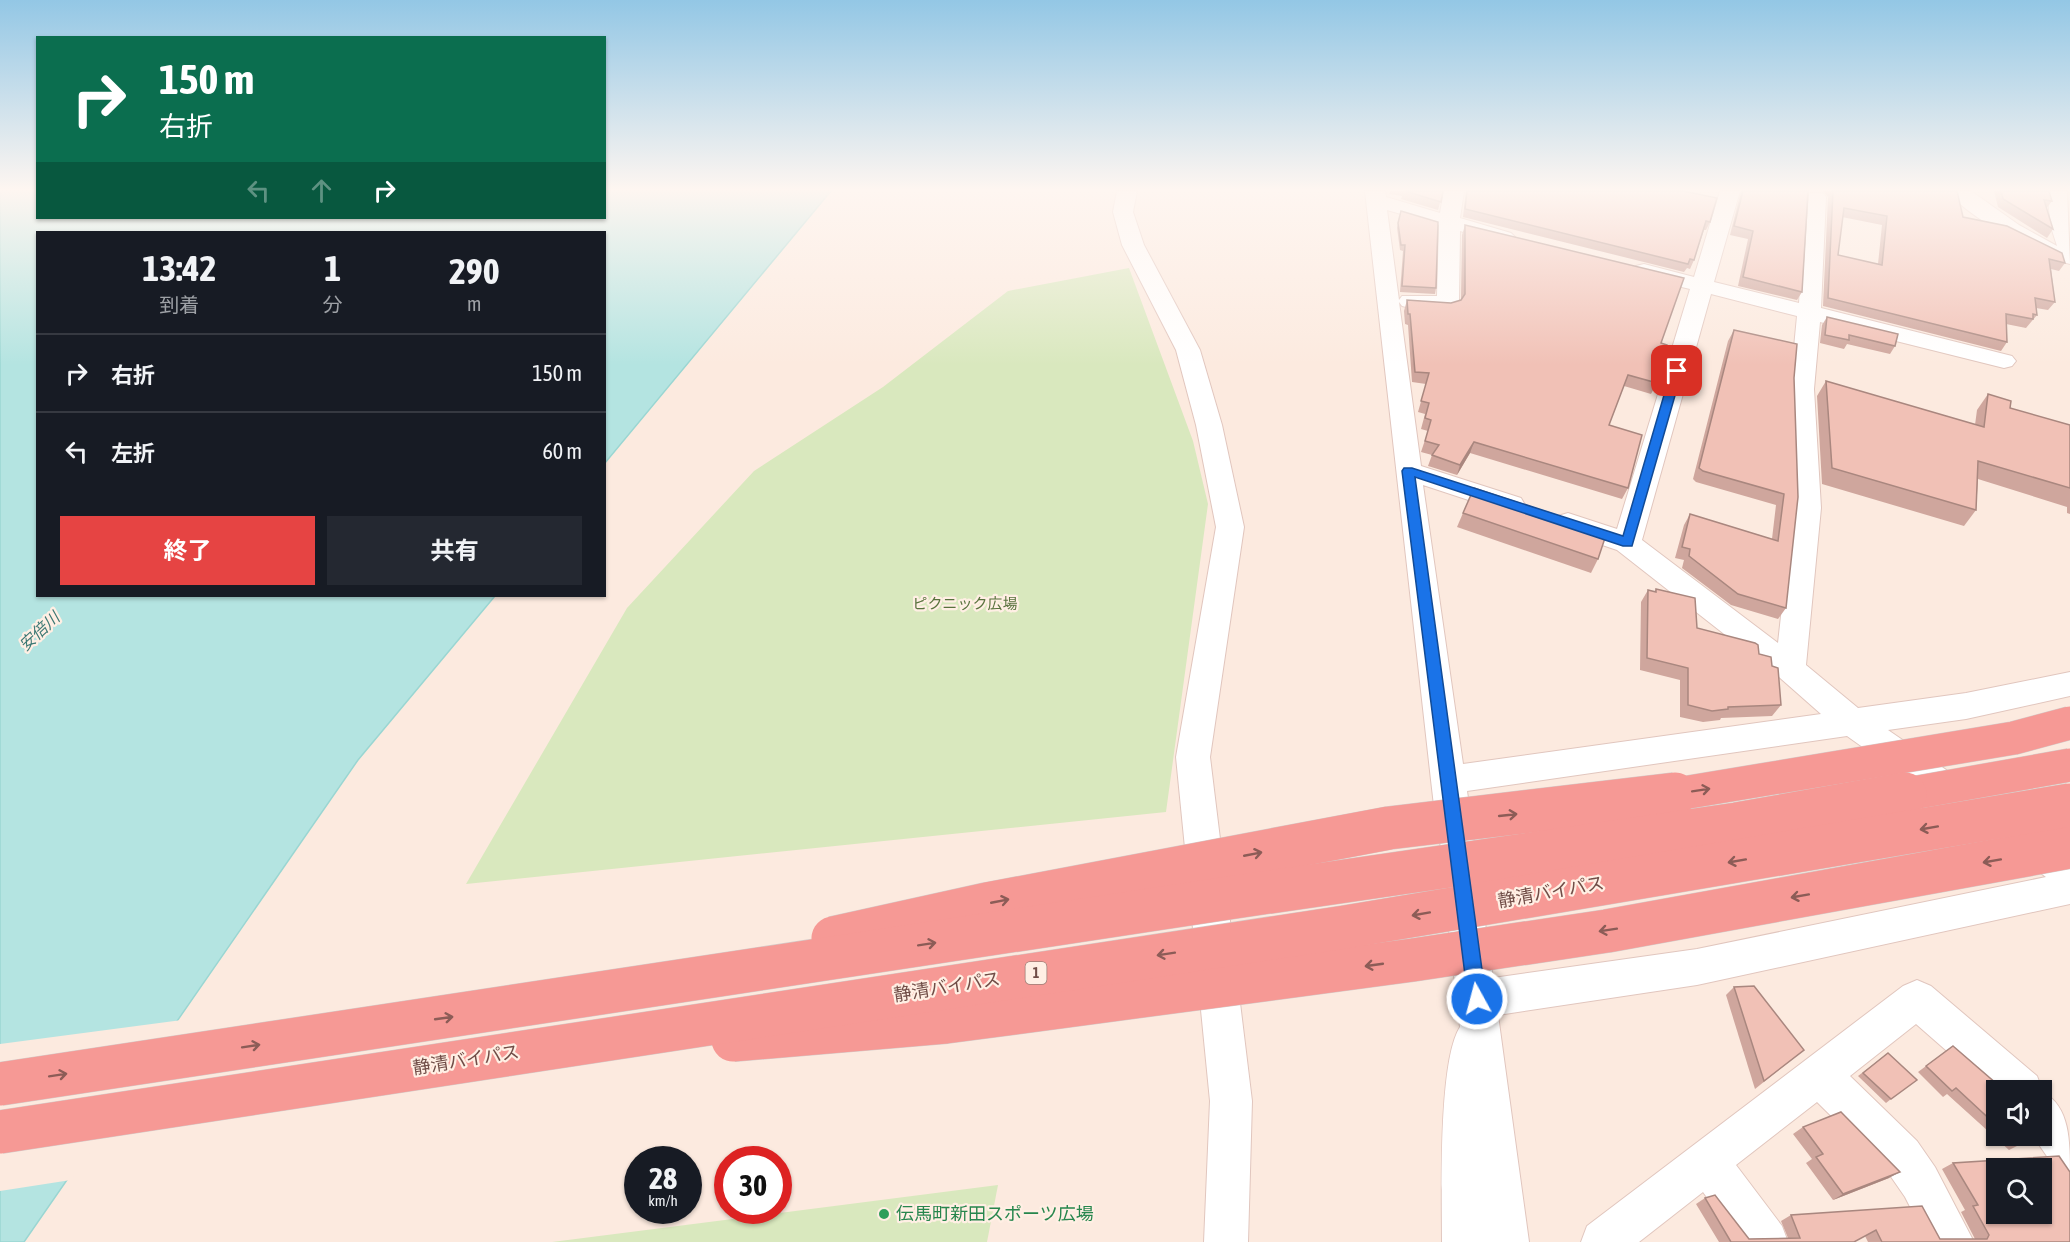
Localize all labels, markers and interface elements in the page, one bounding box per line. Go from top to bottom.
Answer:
text: 150 m [159,55,254,103]
icon: right [60,60,138,138]
text: 右折 [159,111,213,142]
icon: left [242,174,275,207]
icon: ahead [305,174,338,207]
icon: right [368,174,401,207]
text: 13:42 [142,247,216,289]
text: 1 [324,247,341,289]
text: 290 [449,250,500,292]
text: m [467,292,482,315]
text: 到着 [159,293,199,316]
text: 分 [323,293,343,316]
pin [1651,345,1702,396]
icon: arrive [1660,354,1693,387]
icon: right [60,357,93,390]
text: 150 m [532,360,582,386]
text: 右折 [111,362,155,388]
icon: left [60,435,93,468]
text: 60 m [542,438,582,464]
text: 左折 [111,440,155,466]
button: 終了 [60,516,315,585]
button: 共有 [327,516,582,585]
park label: ピクニック広場 [912,595,1018,612]
water label: 安倍川 [15,607,64,654]
one-way arrow [1691,785,1711,796]
one-way arrow [1498,809,1518,820]
one-way arrow [1920,823,1940,834]
one-way arrow [1243,848,1263,859]
one-way arrow [1728,855,1748,866]
one-way arrow [1982,856,2002,867]
street label: 静清バイパス [1496,872,1606,911]
one-way arrow [1791,891,1810,902]
one-way arrow [989,895,1009,906]
one-way arrow [1411,909,1431,920]
one-way arrow [1599,925,1618,936]
one-way arrow [917,938,936,949]
one-way arrow [1156,948,1176,959]
one-way arrow [1364,960,1384,971]
road number: 1 [1026,962,1046,984]
position arrow [1445,967,1509,1031]
street label: 静清バイパス [892,968,1002,1005]
one-way arrow [433,1012,453,1023]
one-way arrow [240,1041,260,1052]
street label: 静清バイパス [411,1041,521,1078]
one-way arrow [47,1070,67,1081]
map controls [1986,1080,2052,1224]
button: sound [1986,1080,2052,1146]
speed limit sign: 30 [714,1146,792,1224]
button: search [1986,1158,2052,1224]
text: 28 [649,1161,677,1195]
text: km/h [648,1192,678,1209]
place label: 伝馬町新田スポーツ広場 [896,1203,1094,1224]
marker: 伝馬町新田スポーツ広場 [877,1207,891,1221]

